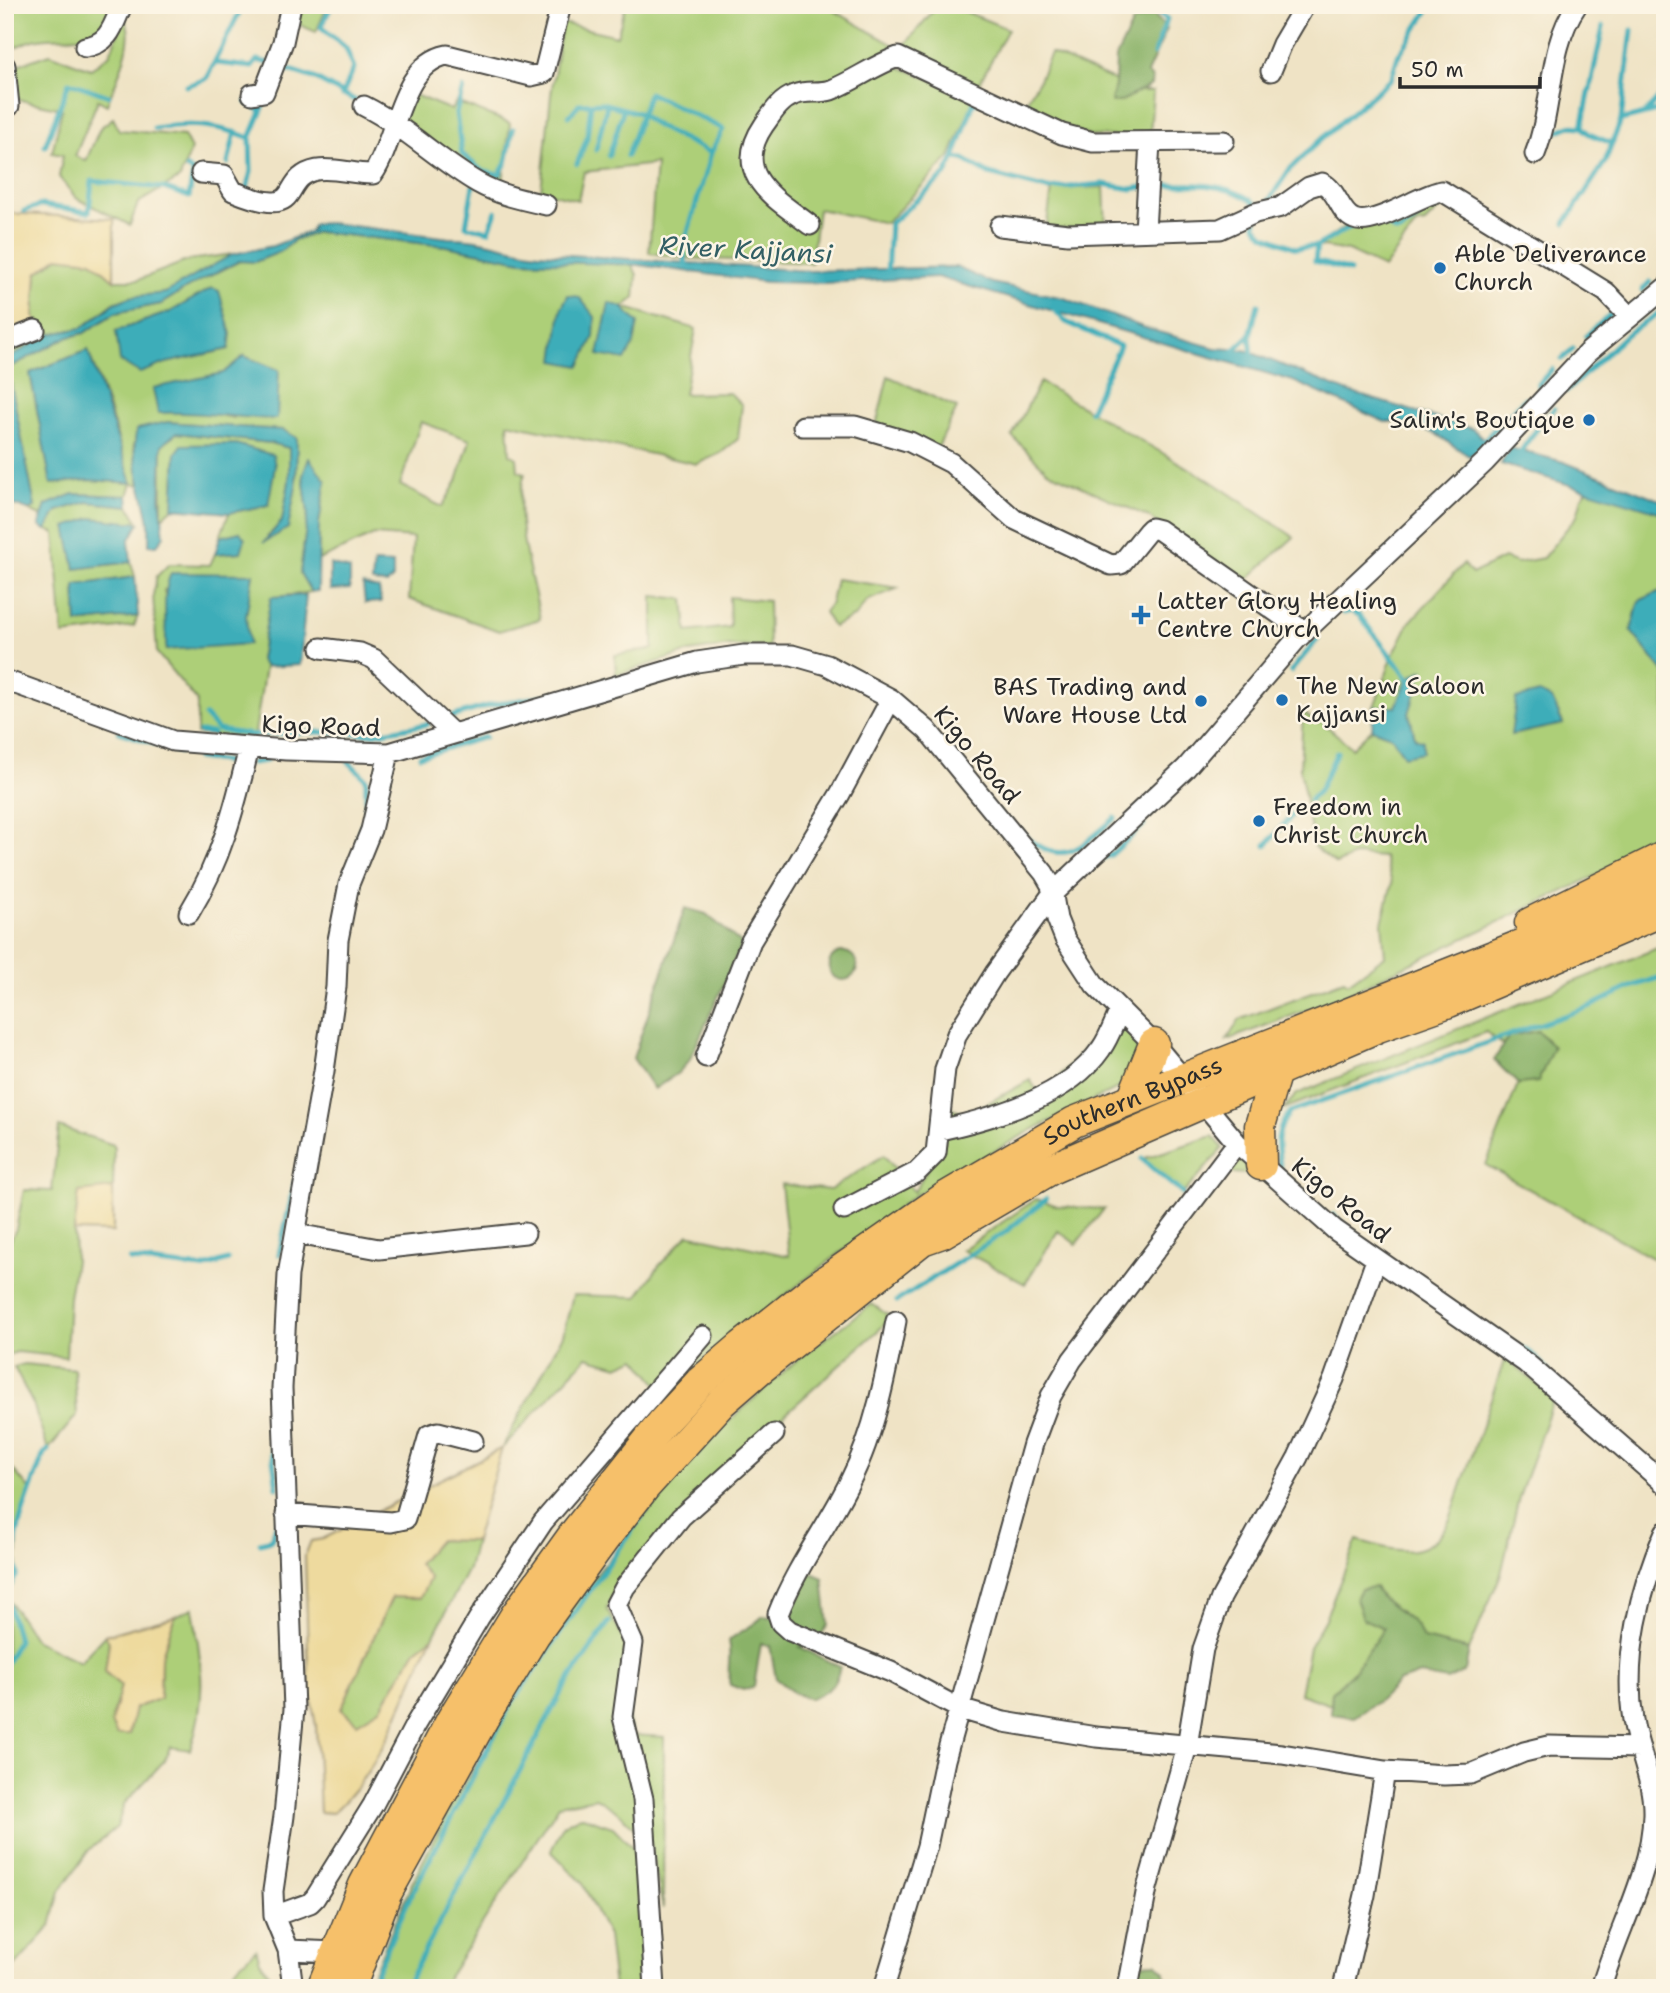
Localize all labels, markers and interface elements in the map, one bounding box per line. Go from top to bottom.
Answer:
scale bar [1400,46,1540,90]
text: 50 m [1411,56,1464,84]
water label: River Kajjansi [658,227,834,271]
place label: Able Deliverance Church [1454,238,1647,298]
marker: Able Deliverance Church [1432,260,1448,276]
place label: Salim's Boutique [1390,404,1575,436]
marker: Salim's Boutique [1581,412,1597,428]
place label: Latter Glory Healing Centre Church [1157,585,1397,645]
marker: Latter Glory Healing Centre Church [1131,605,1151,625]
place label: The New Saloon Kajjansi [1296,670,1485,730]
place label: BAS Trading and Ware House Ltd [993,671,1187,731]
marker: The New Saloon Kajjansi [1274,692,1290,708]
marker: BAS Trading and Ware House Ltd [1193,693,1209,709]
street label: Kigo Road [926,699,1028,811]
street label: Kigo Road [261,708,381,744]
place label: Freedom in Christ Church [1273,791,1428,851]
marker: Freedom in Christ Church [1251,813,1267,829]
street label: Southern Bypass [1037,1049,1227,1153]
street label: Kigo Road [1285,1150,1397,1250]

